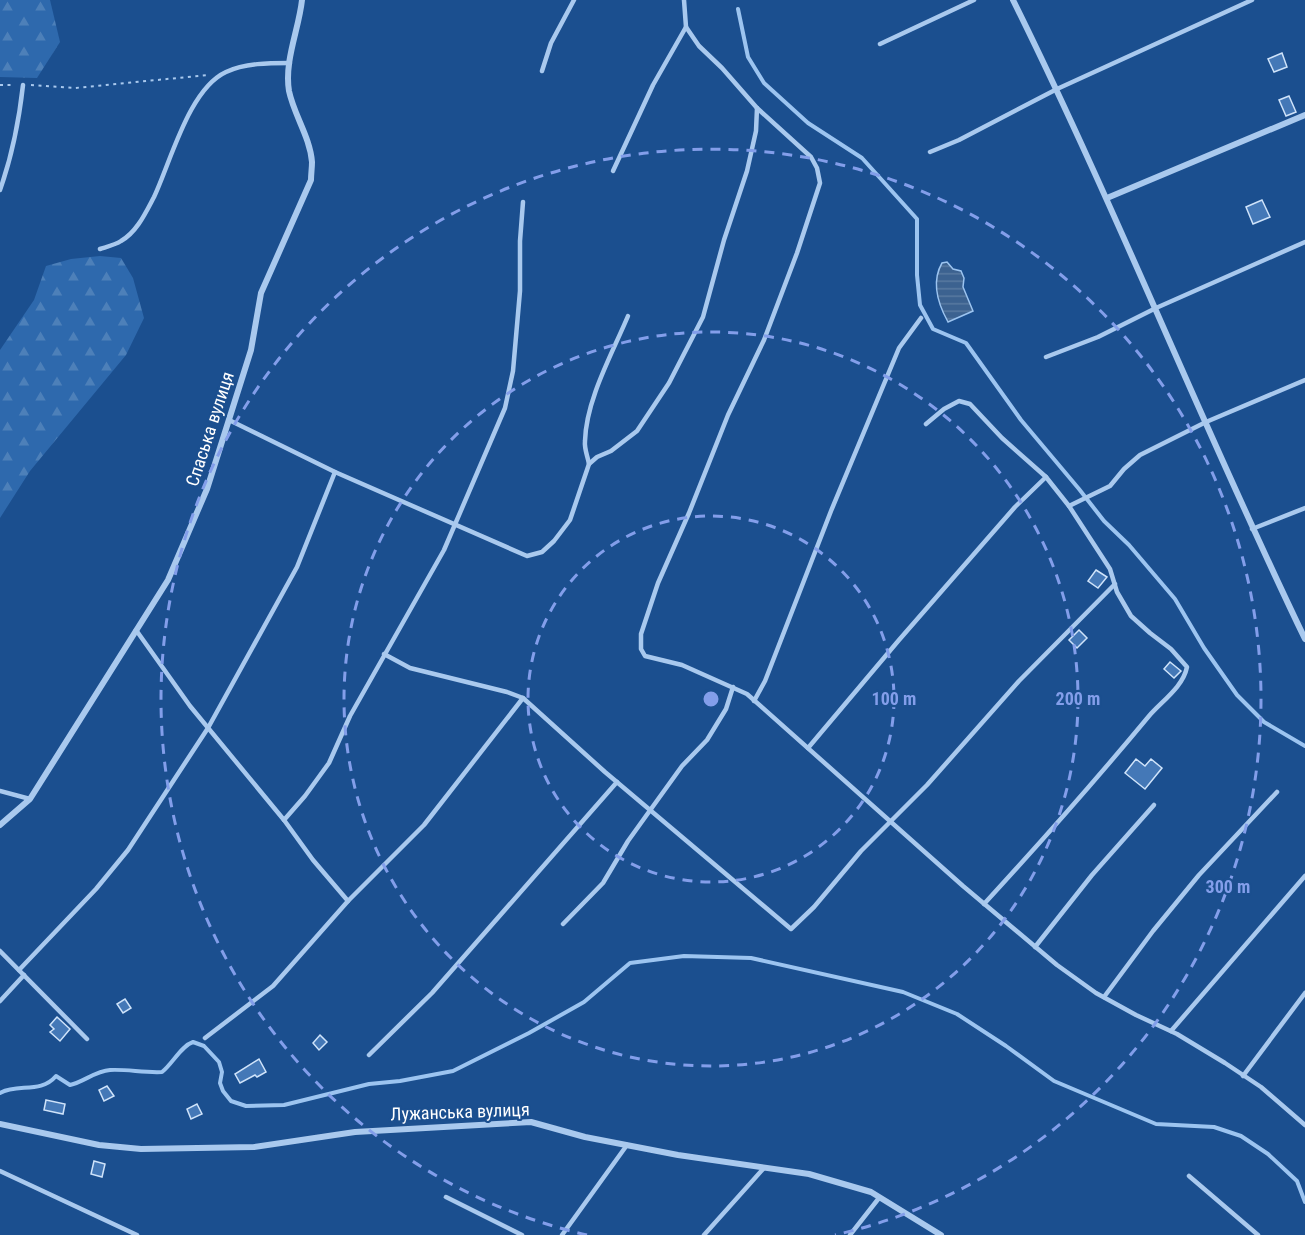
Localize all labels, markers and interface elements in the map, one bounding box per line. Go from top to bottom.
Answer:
street label: Спаська вулиця [181,369,238,489]
text: 100 m [872,688,916,709]
text: 200 m [1056,688,1100,709]
centre of rings [701,689,721,709]
text: 300 m [1206,876,1250,897]
street label: Лужанська вулиця [390,1099,530,1124]

